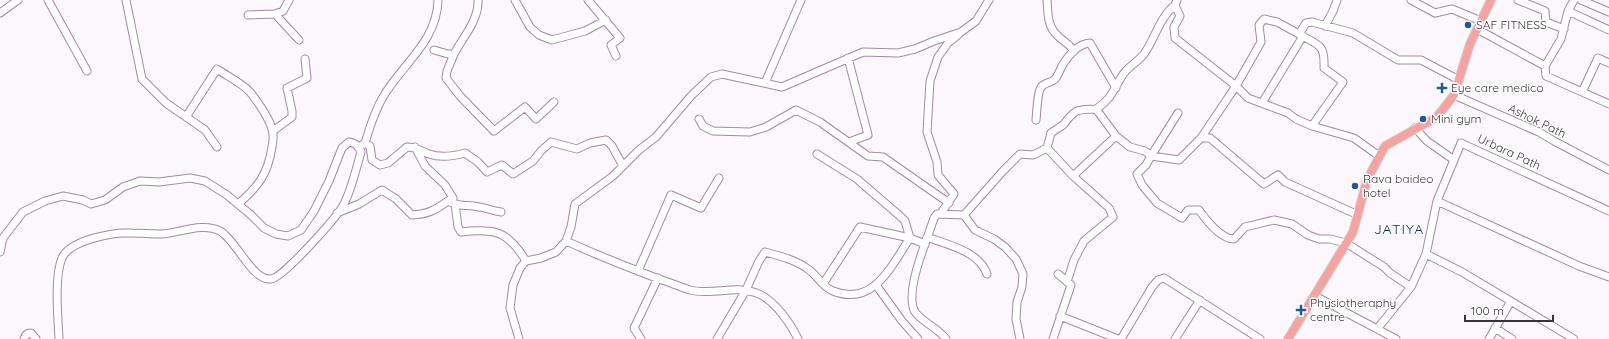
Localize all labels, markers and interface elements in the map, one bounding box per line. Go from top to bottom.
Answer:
place label: SAF FITNESS [1476,17,1547,32]
marker: SAF FITNESS [1463,20,1473,30]
place label: Eye care medico [1451,80,1543,95]
marker: Eye care medico [1436,82,1448,94]
street label: Ashok Path [1506,100,1569,141]
place label: Mini gym [1431,111,1482,126]
marker: Mini gym [1418,114,1428,124]
street label: Urbara Path [1475,130,1543,173]
place label: Rava baideo hotel [1363,171,1434,200]
marker: Rava baideo hotel [1350,181,1360,191]
district label: JATIYA [1374,220,1424,238]
place label: Physiotheraphy centre [1310,295,1396,324]
scale bar [1465,297,1553,323]
text: 100 m [1471,303,1504,318]
marker: Physiotheraphy centre [1295,304,1307,316]

